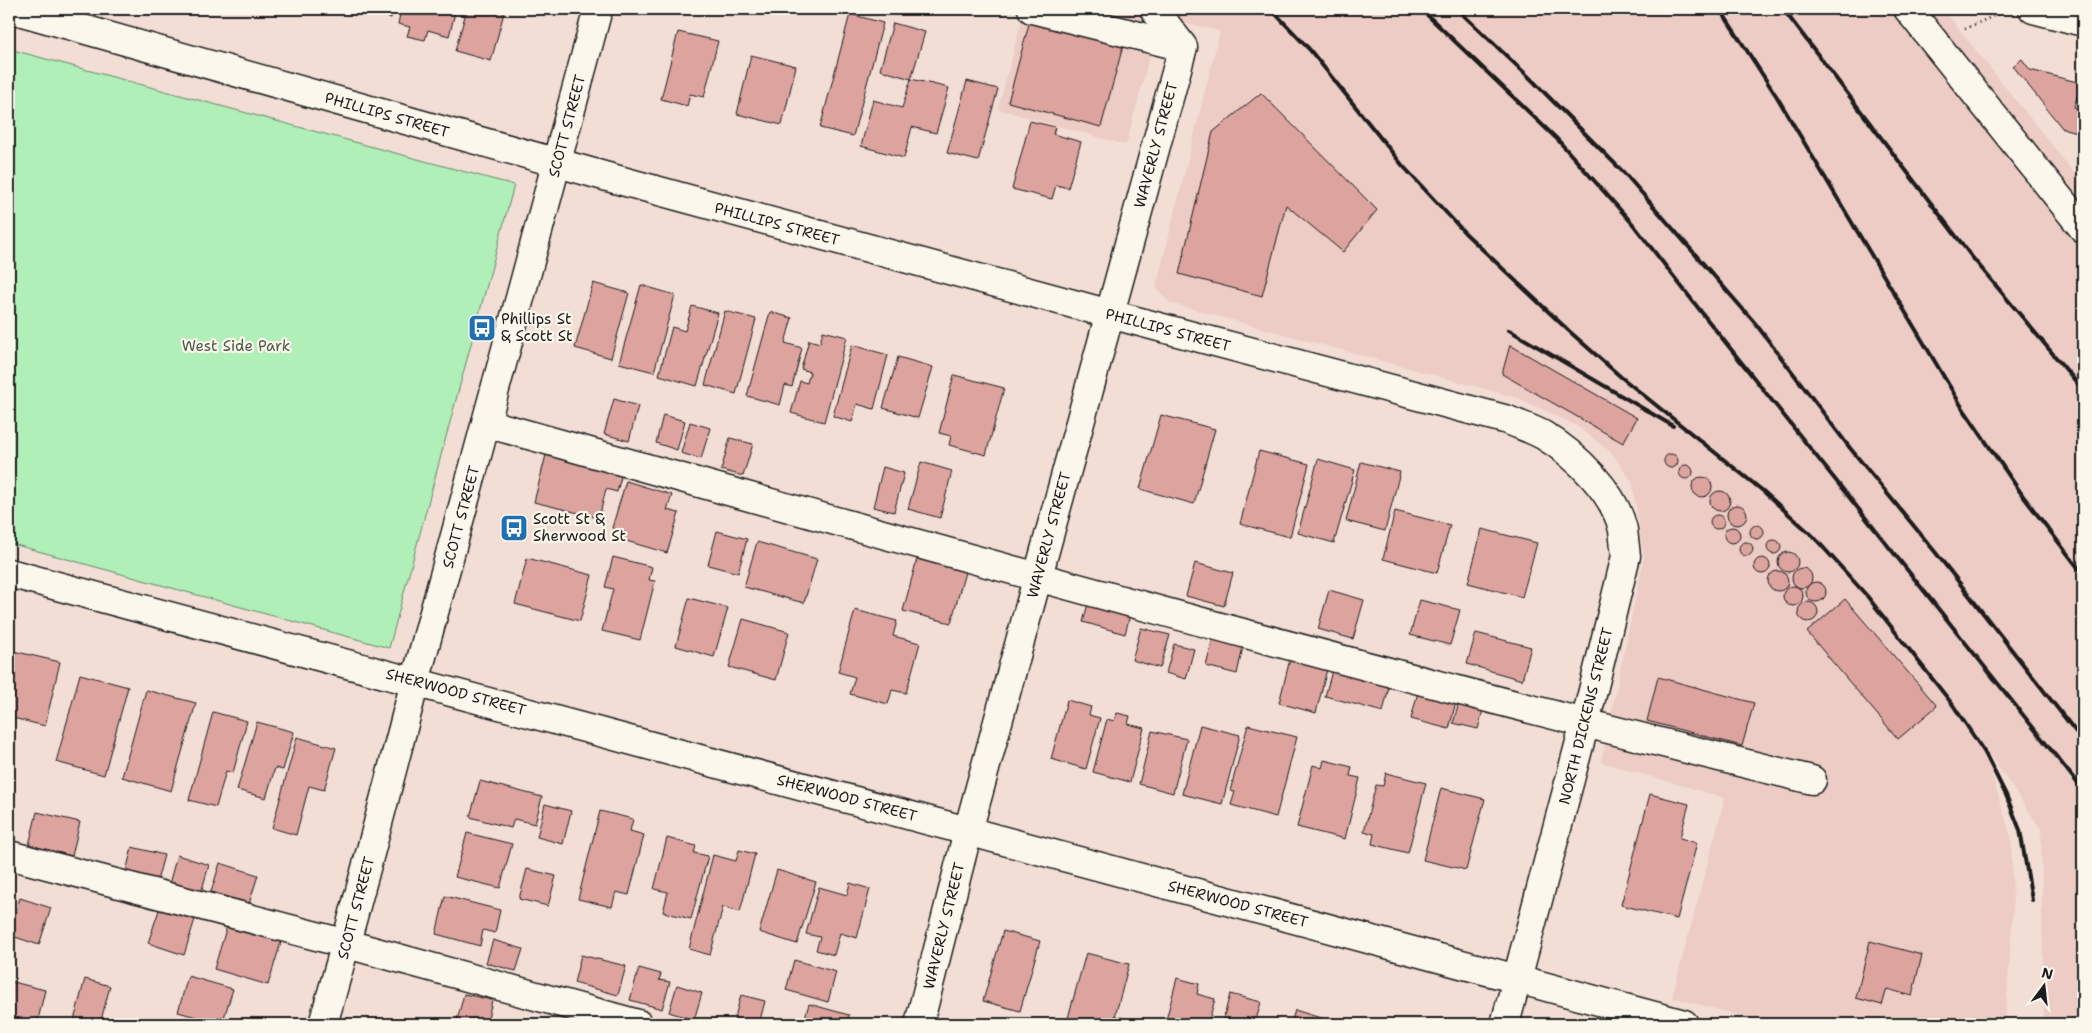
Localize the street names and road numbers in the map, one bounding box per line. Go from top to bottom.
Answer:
street label: SCOTT STREET [544,72,590,180]
street label: WAVERLY STREET [1130,80,1182,210]
street label: PHILLIPS STREET [322,88,452,142]
street label: PHILLIPS STREET [712,198,842,250]
street label: PHILLIPS STREET [1103,304,1233,356]
street label: SCOTT STREET [438,463,484,571]
street label: WAVERLY STREET [1023,470,1075,600]
street label: NORTH DICKENS STREET [1554,625,1618,807]
street label: SHERWOOD STREET [384,664,528,720]
street label: SHERWOOD STREET [775,770,919,826]
street label: SCOTT STREET [333,854,379,962]
street label: WAVERLY STREET [919,861,969,991]
street label: SHERWOOD STREET [1166,876,1310,932]

